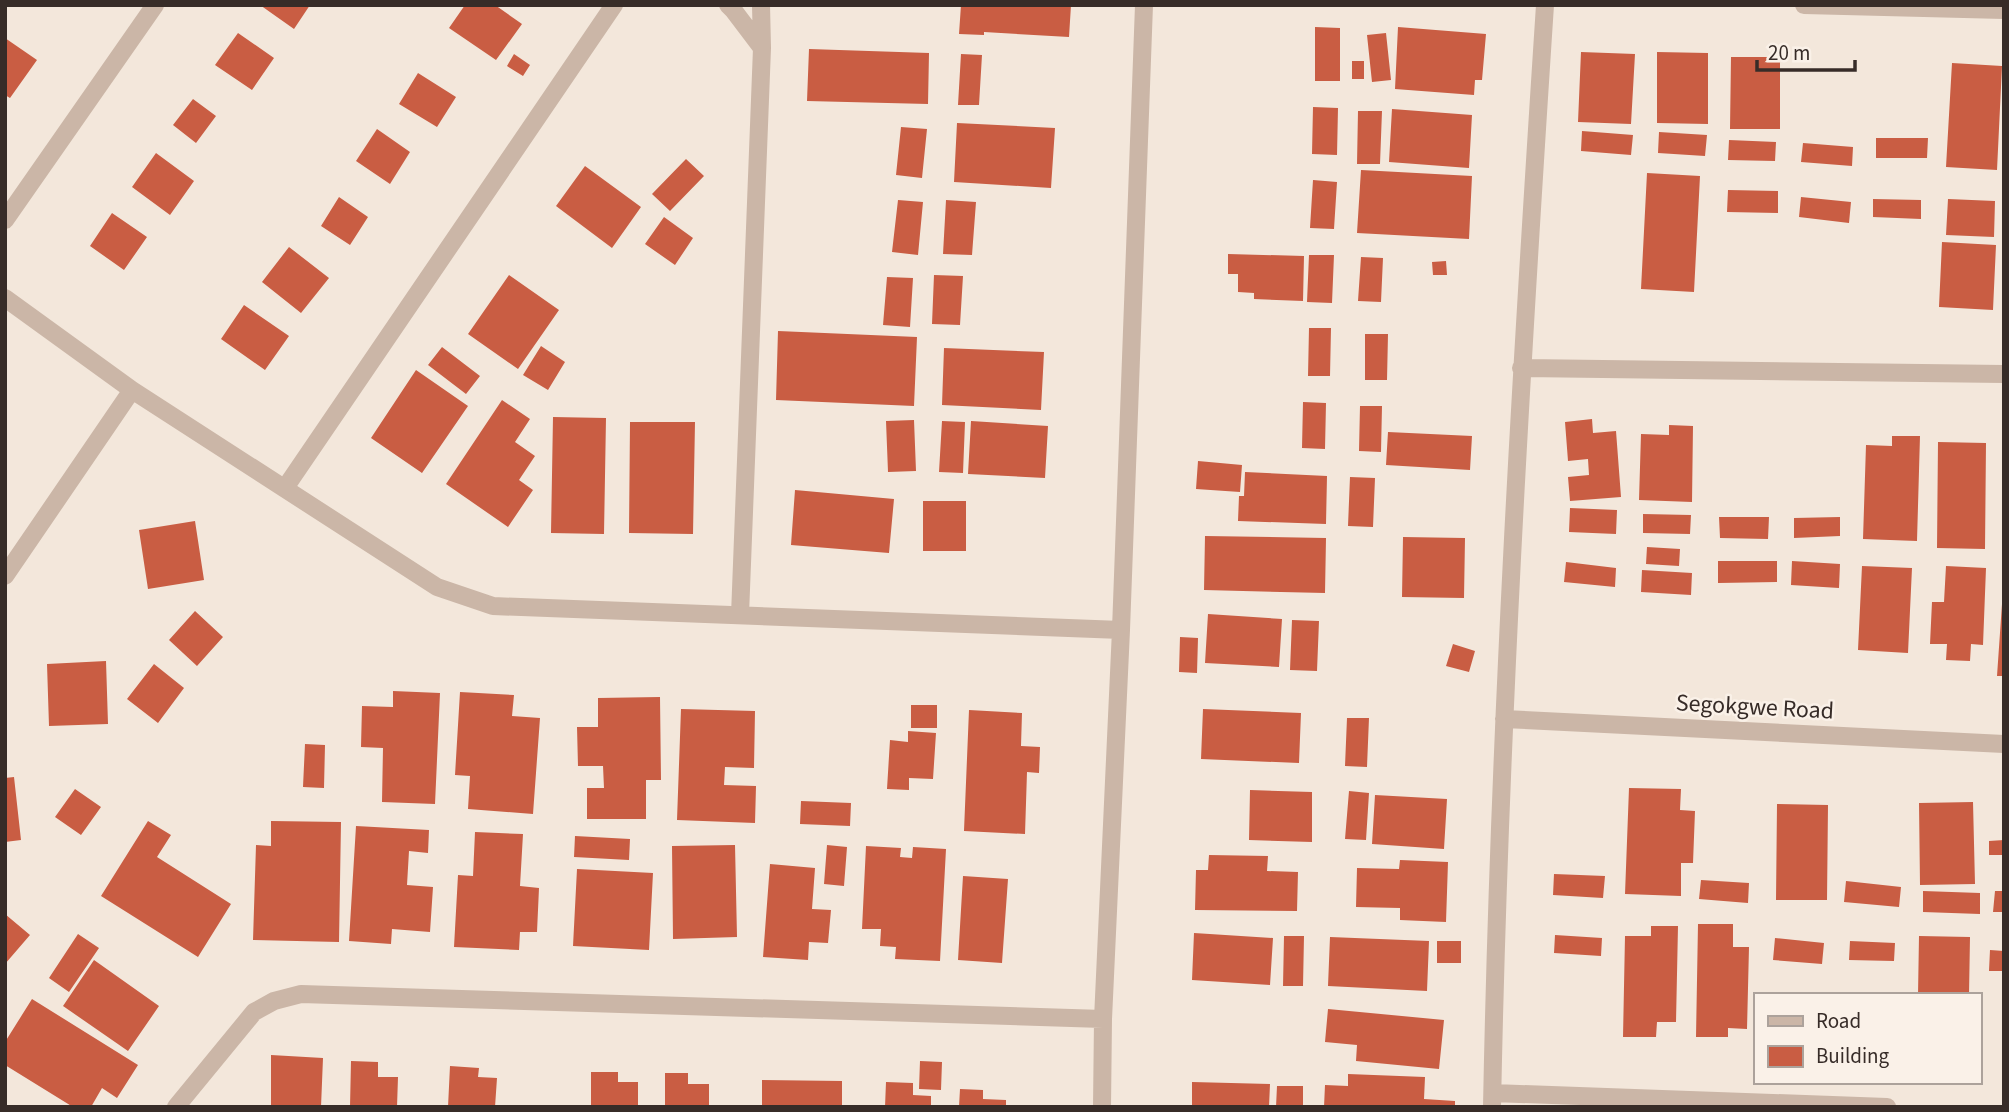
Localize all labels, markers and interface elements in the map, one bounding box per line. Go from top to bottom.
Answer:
scale bar [1757,28,1855,72]
text: 20 m [1768,38,1810,68]
street label: Segokgwe Road [1675,685,1835,729]
legend [1754,993,1981,1084]
text: Road [1816,1006,1861,1036]
text: Building [1816,1041,1890,1071]

